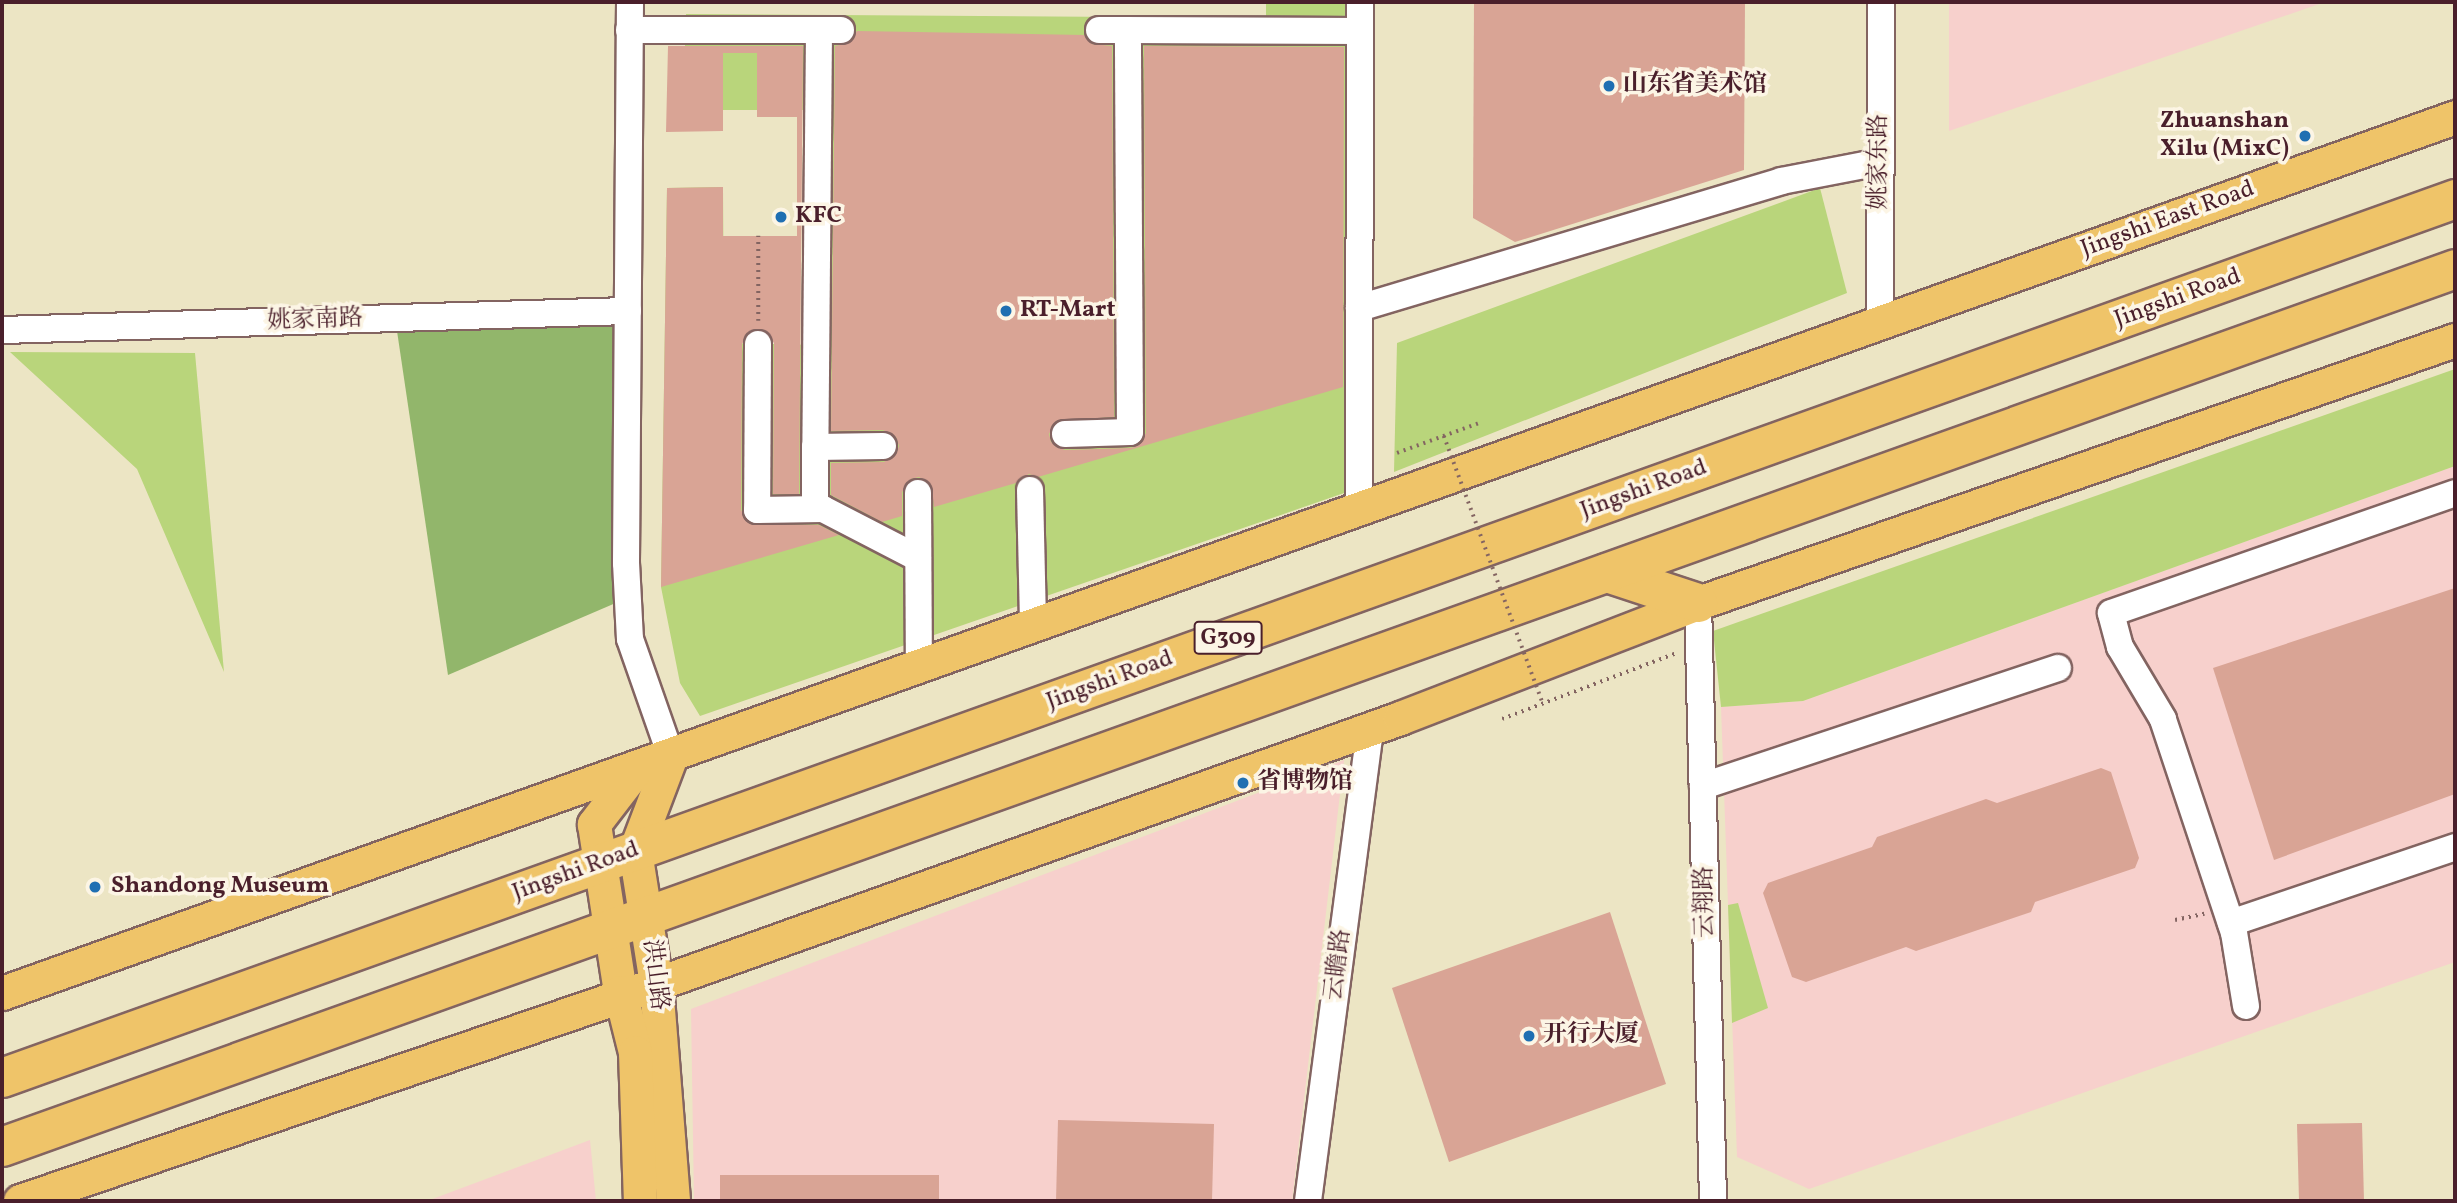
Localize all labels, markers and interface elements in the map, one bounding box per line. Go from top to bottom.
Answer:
place label: 山东省美术馆 [1623,72,1767,100]
marker: 山东省美术馆 [1601,78,1617,94]
place label: Zhuanshan Xilu (MixC) [2160,108,2289,164]
street label: 姚家东路 [1866,114,1894,210]
marker: Zhuanshan Xilu (MixC) [2295,126,2315,146]
street label: Jingshi East Road [2077,175,2259,265]
place label: KFC [795,203,842,231]
marker: KFC [773,209,789,225]
street label: Jingshi Road [2111,263,2245,335]
place label: RT-Mart [1020,297,1116,325]
marker: RT-Mart [998,303,1014,319]
street label: 姚家南路 [267,305,363,337]
street label: Jingshi Road [1577,454,1711,526]
road number: G309 [1193,618,1263,658]
street label: Jingshi Road [1043,645,1177,717]
place label: 省博物馆 [1257,769,1353,797]
marker: 省博物馆 [1235,775,1251,791]
street label: Jingshi Road [509,836,643,908]
street label: 云翔路 [1691,866,1721,938]
place label: Shandong Museum [111,873,329,901]
marker: Shandong Museum [85,877,105,897]
street label: 云瞻路 [1320,928,1358,1002]
street label: 洪山路 [635,938,673,1012]
place label: 开行大厦 [1543,1022,1639,1050]
marker: 开行大厦 [1521,1028,1537,1044]

